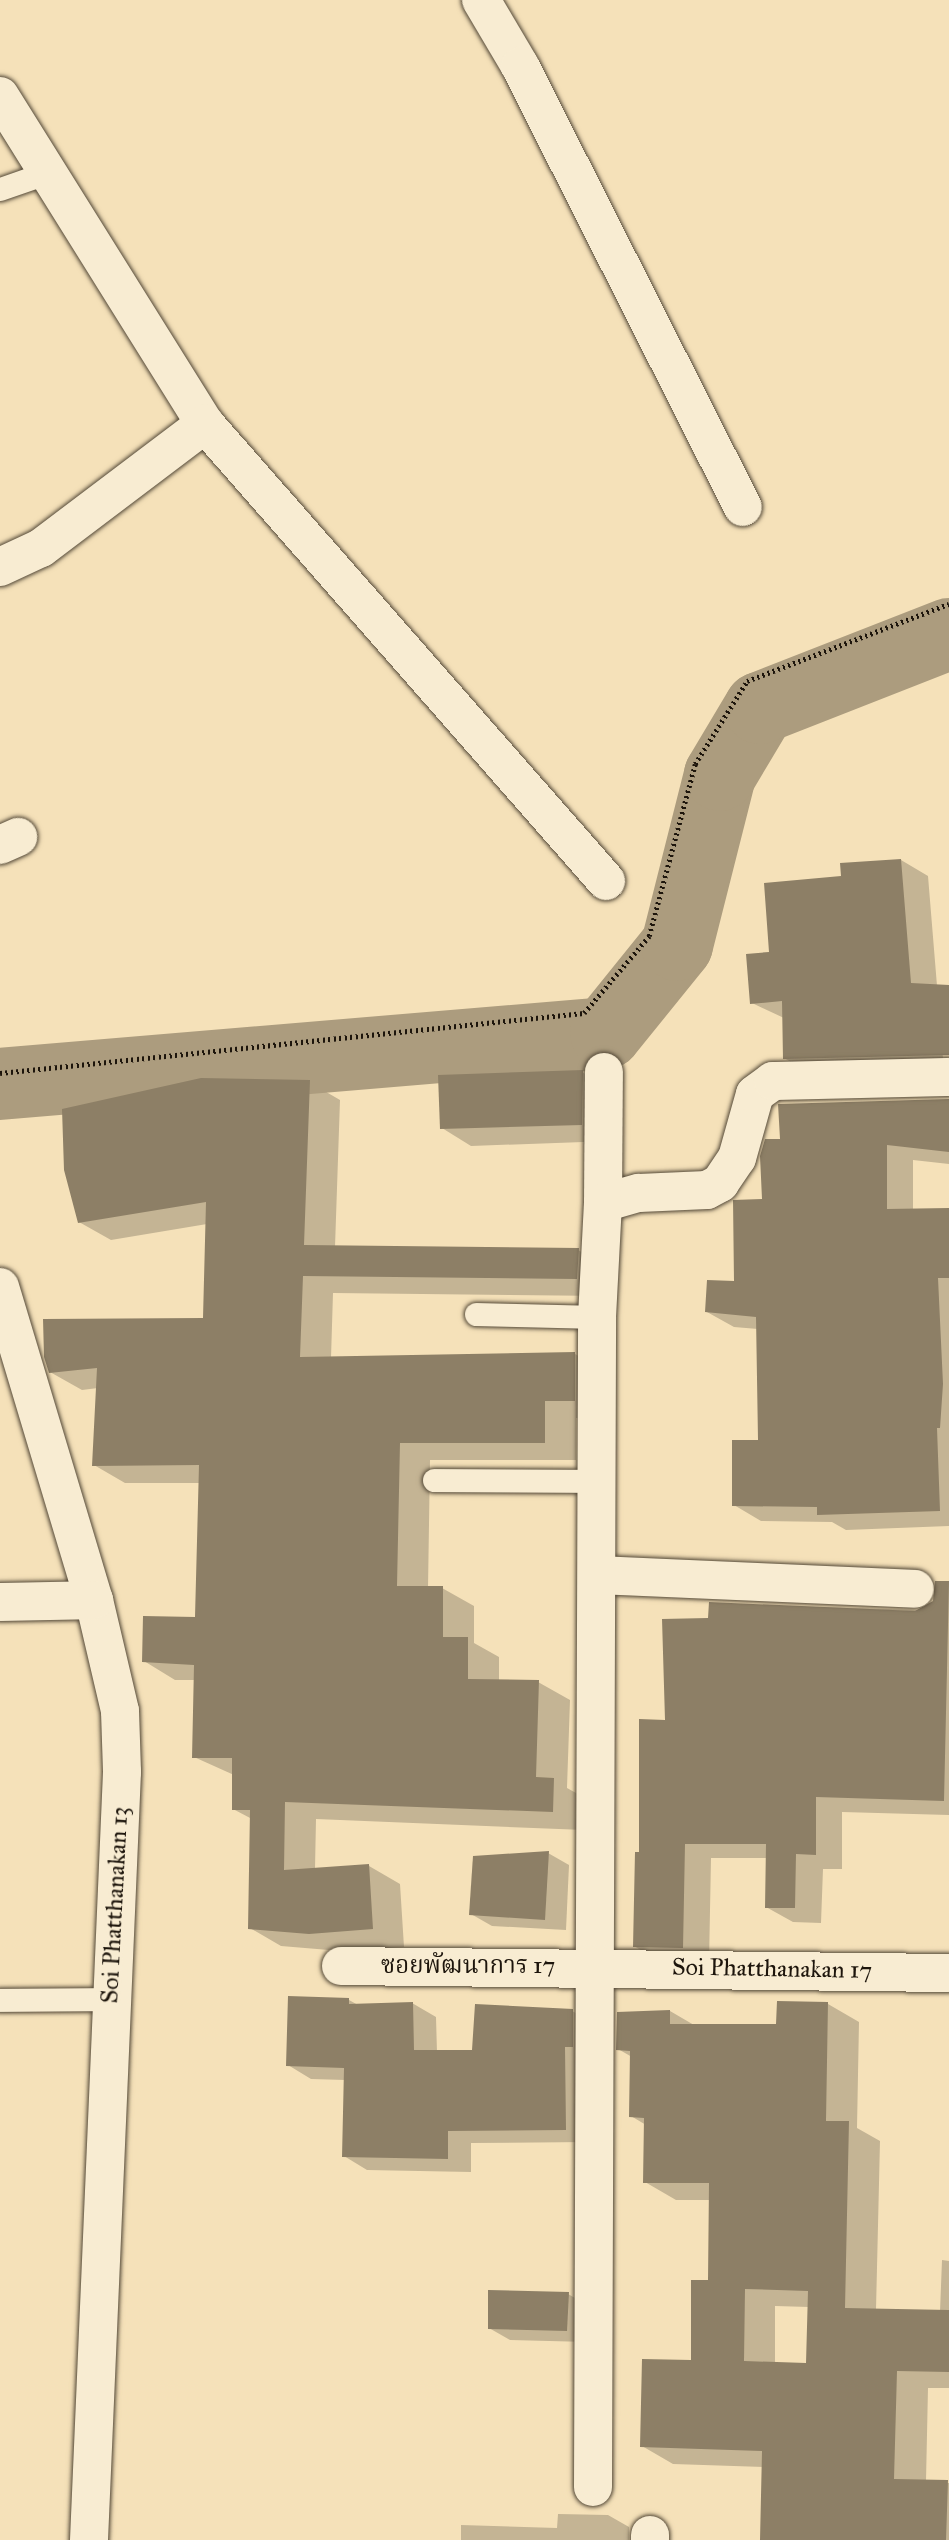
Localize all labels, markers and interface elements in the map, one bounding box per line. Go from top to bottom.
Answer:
street label: Soi Phatthanakan 13 [95,1806,135,2004]
street label: ซอยพัฒนาการ 17 [381,1952,555,1980]
street label: Soi Phatthanakan 17 [672,1953,872,1985]

